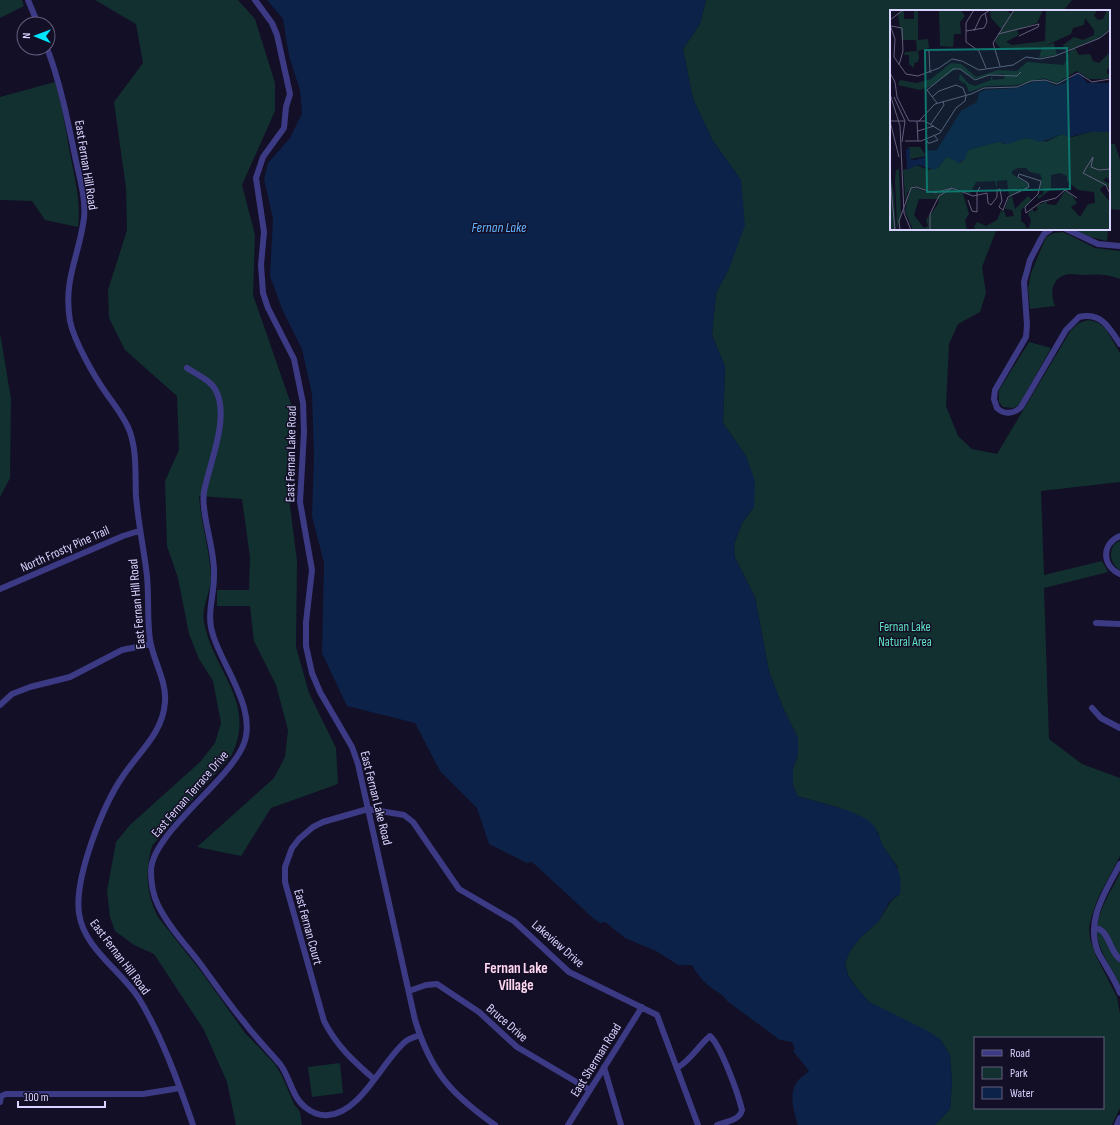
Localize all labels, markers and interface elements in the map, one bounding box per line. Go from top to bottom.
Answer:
inset map [890,10,1110,230]
north arrow [16,16,56,56]
text: N [20,33,33,39]
street label: East Fernan Hill Road [71,119,101,211]
water label: Fernan Lake [471,219,527,236]
street label: East Fernan Lake Road [282,406,300,502]
street label: North Frosty Pine Trail [18,522,112,576]
street label: East Fernan Hill Road [125,558,149,650]
park label: Fernan Lake Natural Area [878,619,932,650]
street label: East Fernan Terrace Drive [148,747,232,841]
street label: East Fernan Lake Road [357,749,395,847]
street label: East Fernan Court [290,887,326,967]
street label: East Fernan Hill Road [86,916,154,998]
street label: Lakeview Drive [528,917,588,971]
district label: Fernan Lake Village [484,959,548,995]
street label: Bruce Drive [483,1001,531,1045]
street label: East Sherman Road [567,1020,625,1100]
legend [974,1037,1104,1109]
text: Road [1010,1046,1030,1061]
text: Park [1010,1066,1028,1081]
scale bar [18,1083,105,1109]
text: Water [1010,1086,1034,1101]
text: 100 m [24,1090,49,1105]

